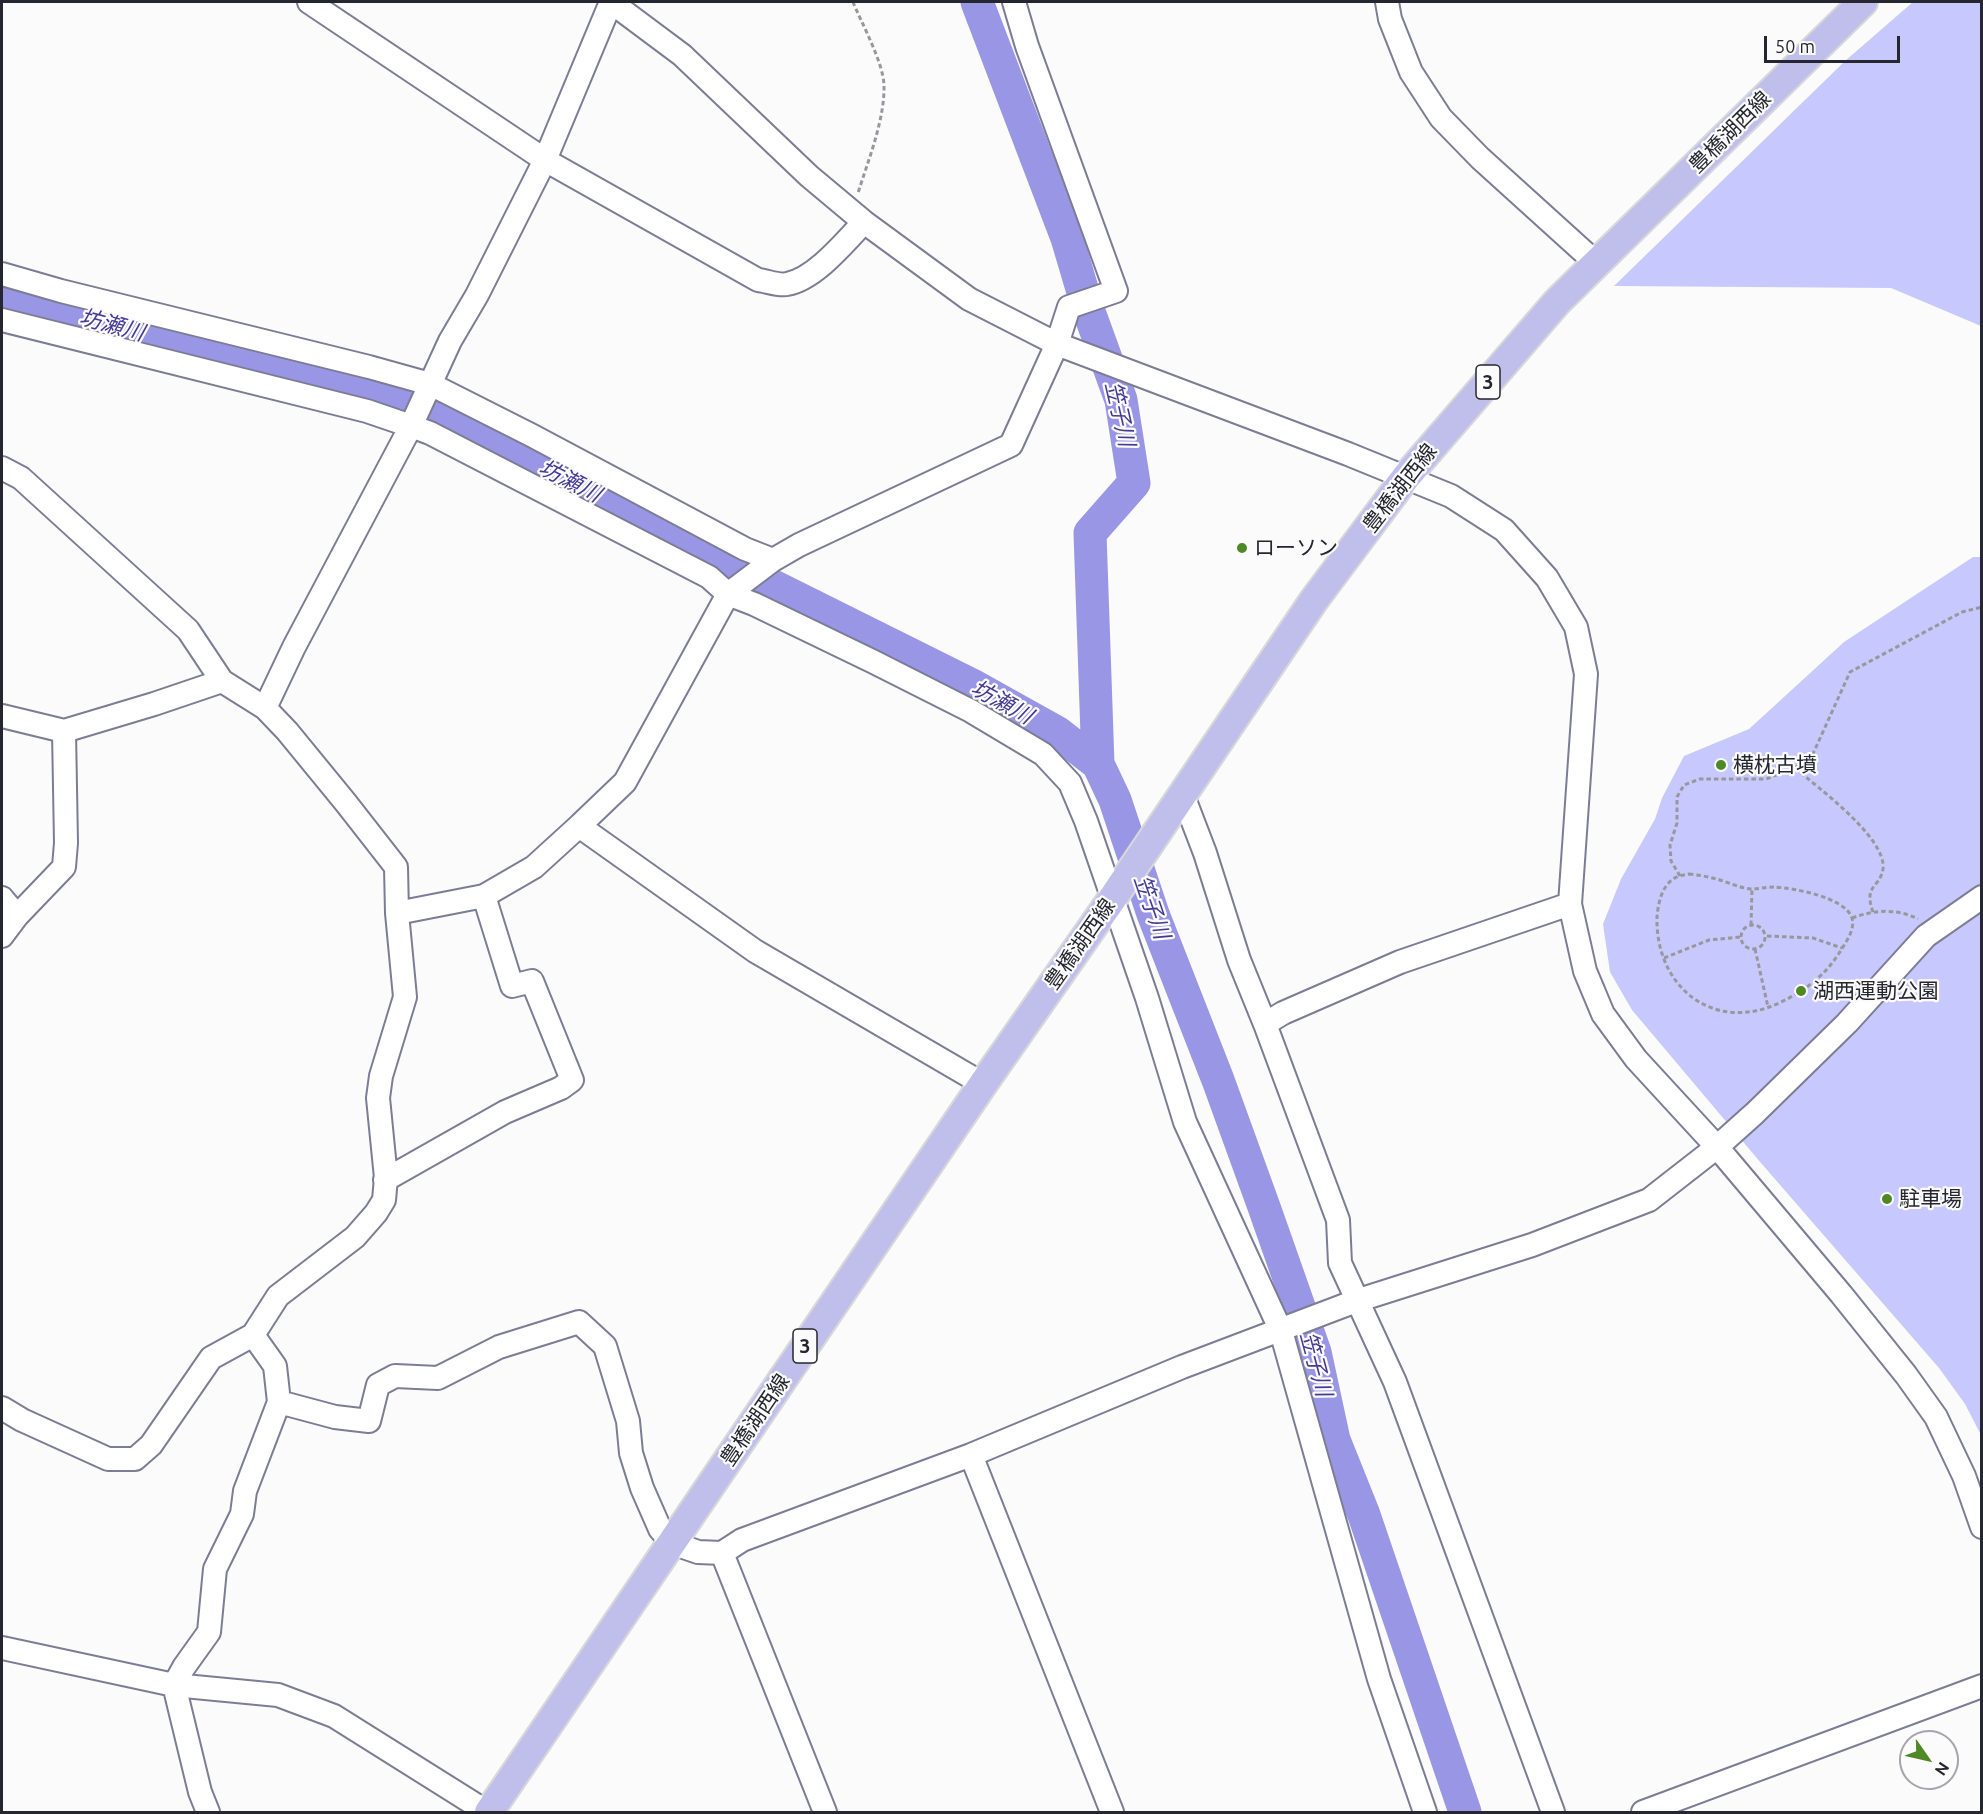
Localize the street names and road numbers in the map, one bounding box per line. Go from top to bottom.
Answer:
street label: 豊橋湖西線 [1684,86,1776,178]
road number: 3 [1476,365,1500,399]
street label: 豊橋湖西線 [1358,439,1442,537]
street label: 豊橋湖西線 [1040,894,1120,994]
road number: 3 [793,1329,817,1363]
street label: 豊橋湖西線 [715,1369,795,1471]

